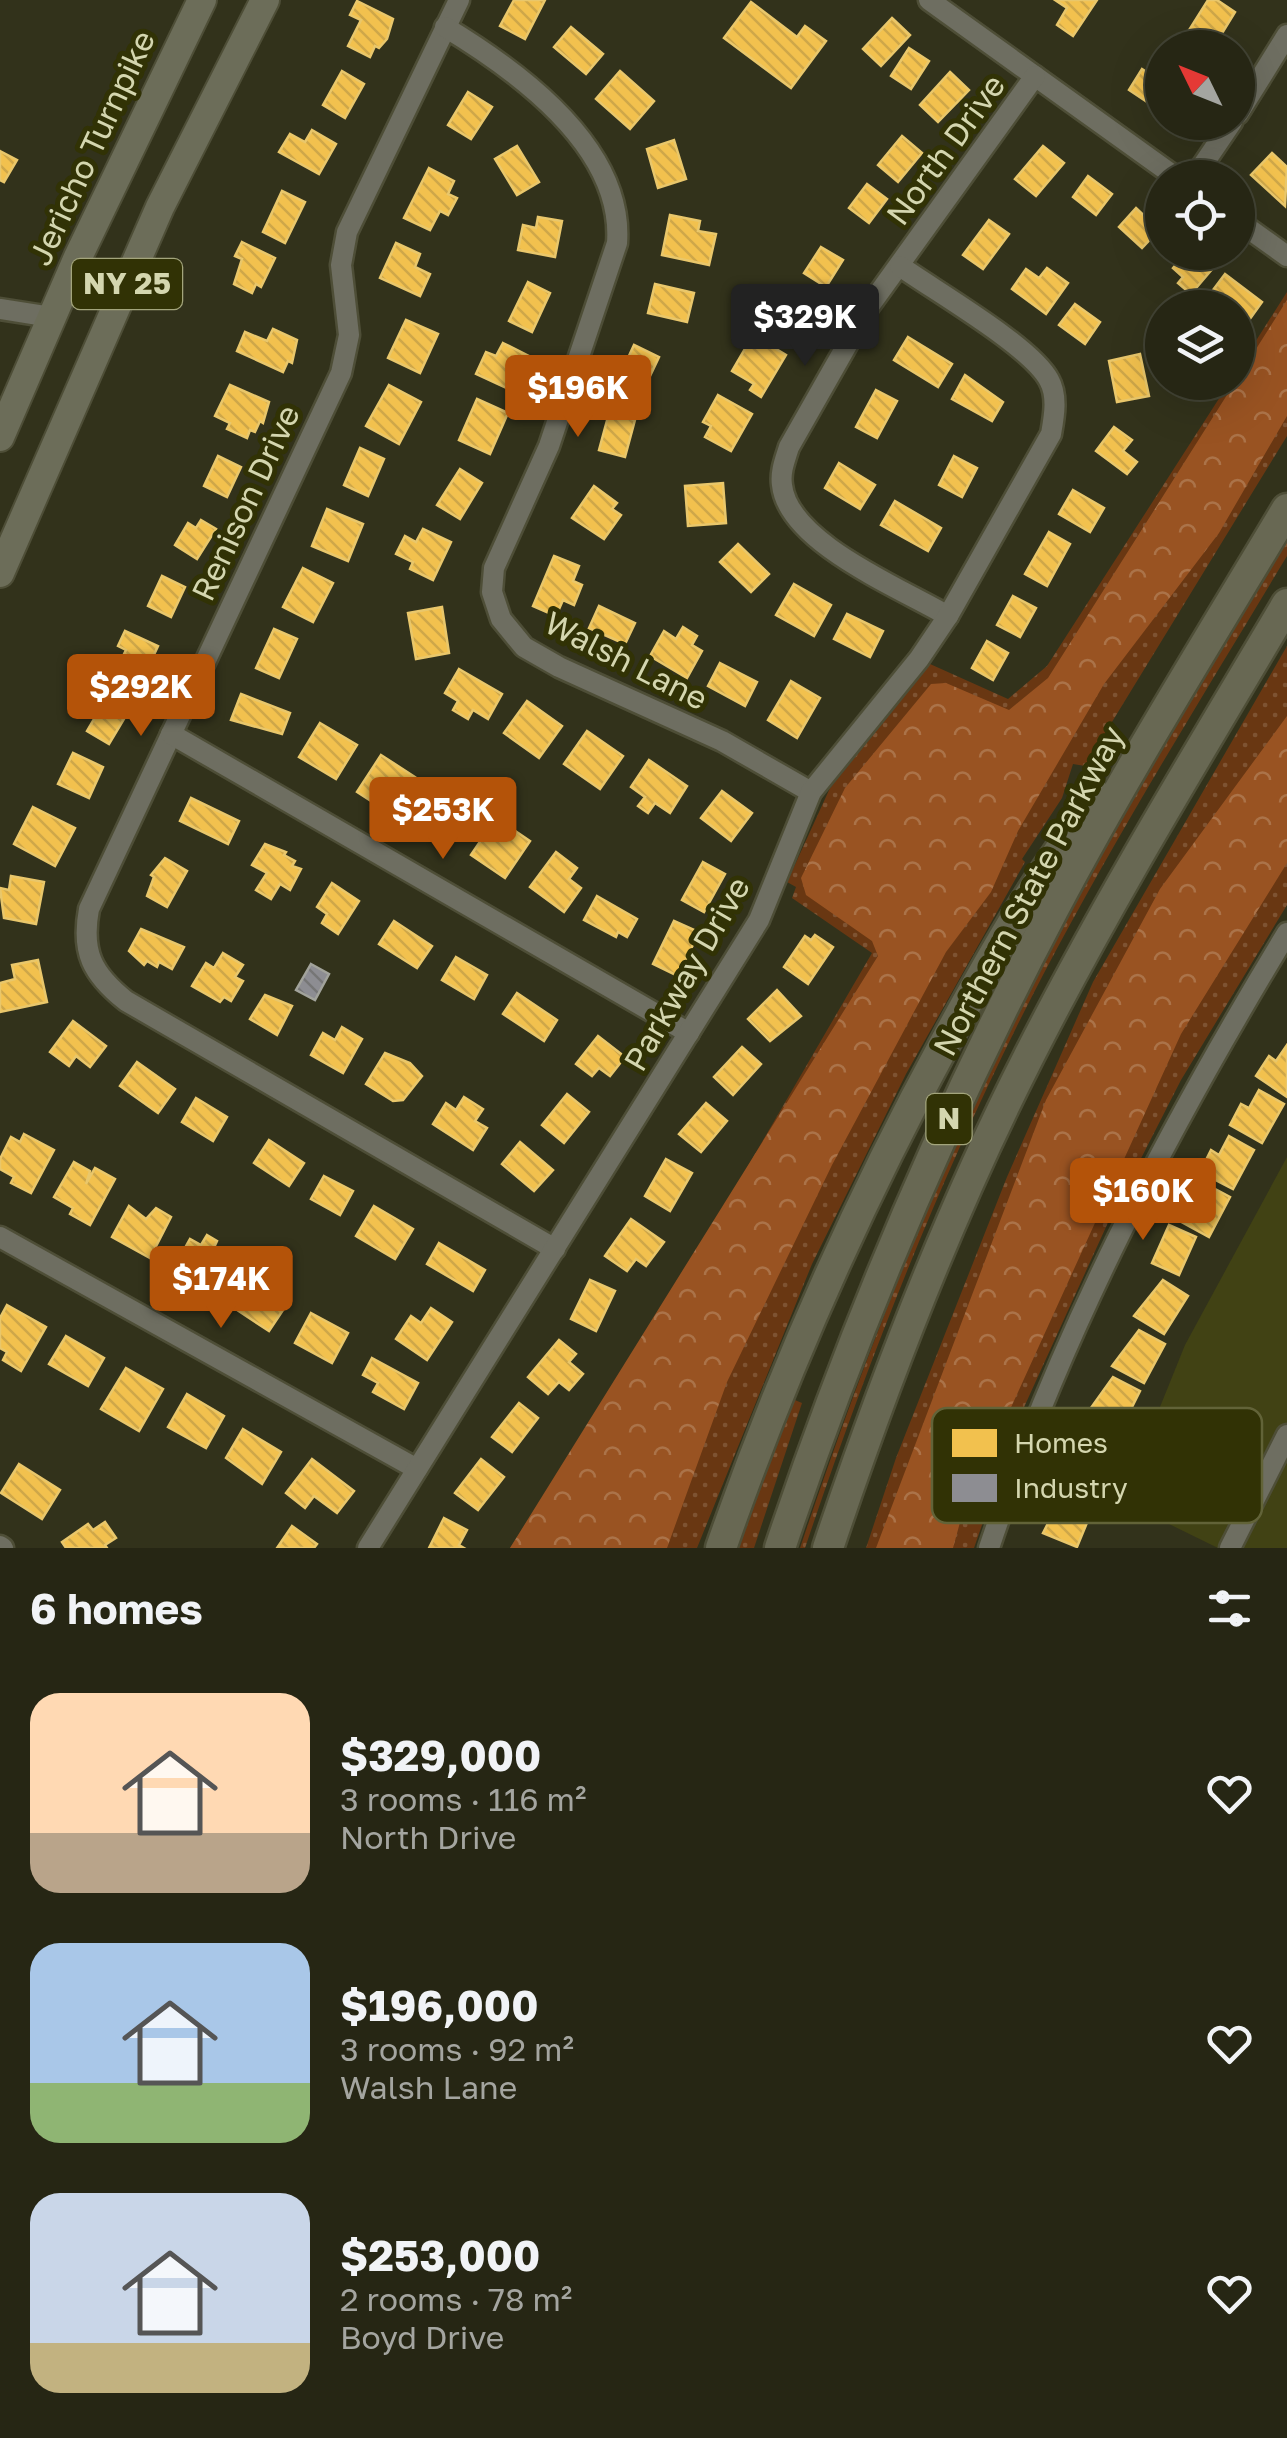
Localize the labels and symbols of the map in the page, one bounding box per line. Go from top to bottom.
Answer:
street label: Jericho Turnpike [20,24,162,271]
north arrow [1145,30,1255,140]
street label: North Drive [878,67,1012,232]
road number: NY 25 [72,259,182,309]
pin: $329K [735,284,875,369]
pin: $196K [508,355,648,440]
street label: Renison Drive [183,399,307,606]
street label: Walsh Lane [539,603,714,717]
pin: $292K [71,654,211,739]
street label: Northern State Parkway [925,719,1131,1062]
pin: $253K [373,777,513,862]
street label: Parkway Drive [615,870,757,1077]
road number: N [926,1094,972,1144]
pin: $160K [1073,1158,1213,1243]
pin: $174K [151,1246,291,1331]
legend [932,1408,1262,1523]
text: Homes [1014,1426,1108,1459]
text: Industry [1014,1471,1128,1504]

